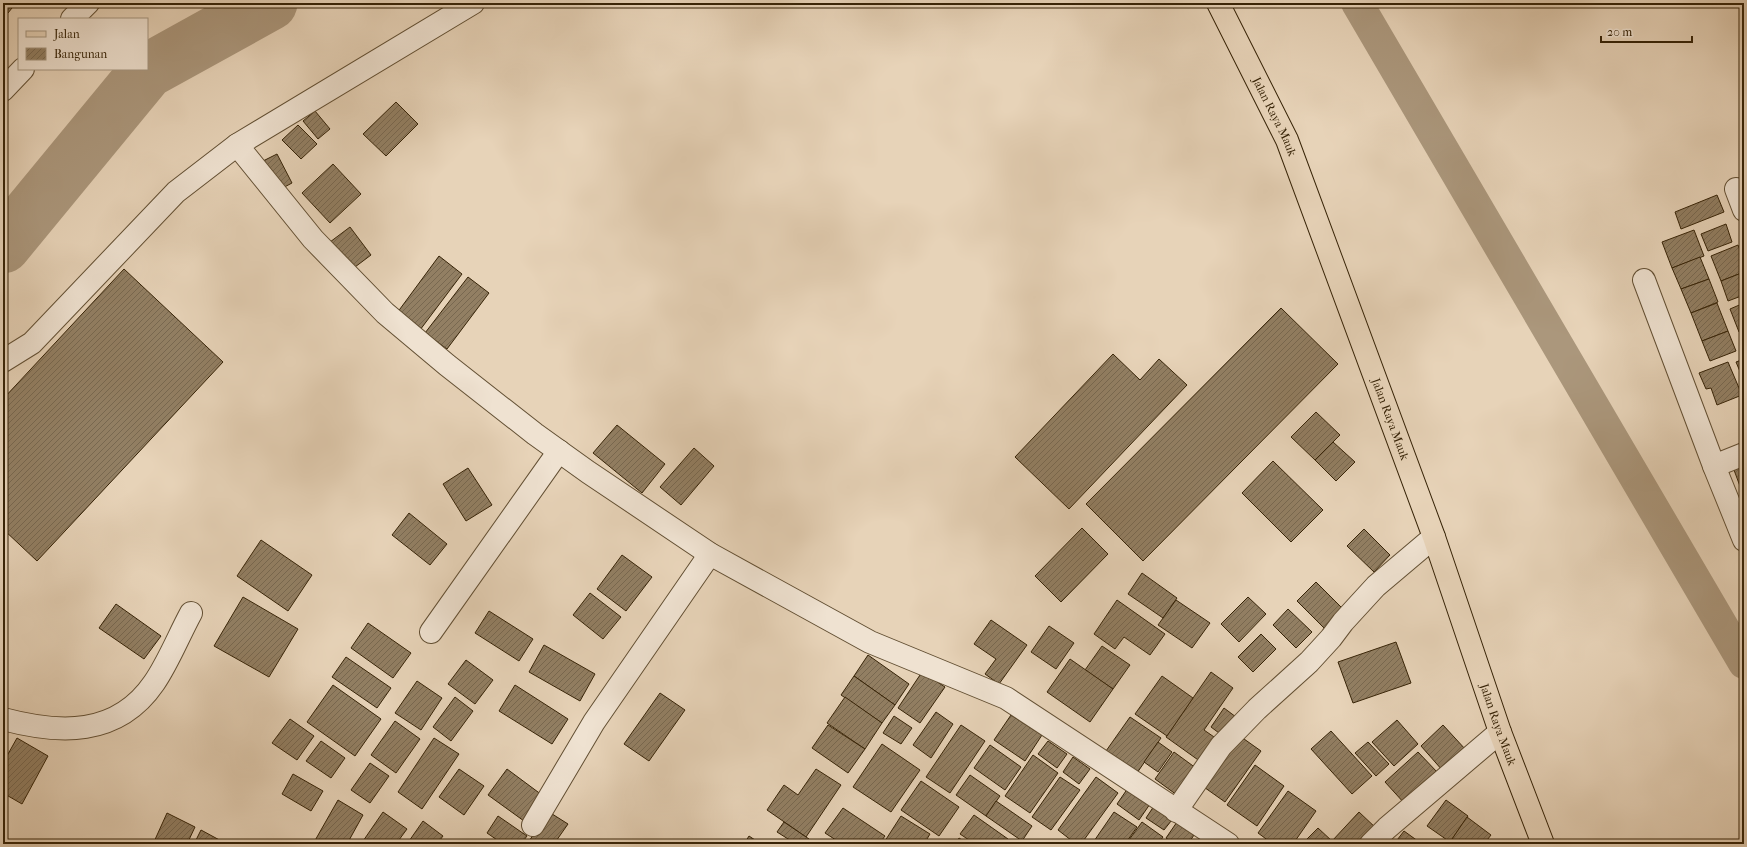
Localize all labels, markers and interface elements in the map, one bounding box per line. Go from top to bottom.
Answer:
legend [18,18,148,70]
scale bar [1601,18,1692,44]
text: 20 m [1607,25,1632,39]
text: Jalan [53,27,80,41]
text: Bangunan [54,47,107,61]
street label: Jalan Raya Mauk [1249,74,1300,159]
street label: Jalan Raya Mauk [1368,375,1412,463]
street label: Jalan Raya Mauk [1477,681,1520,768]

